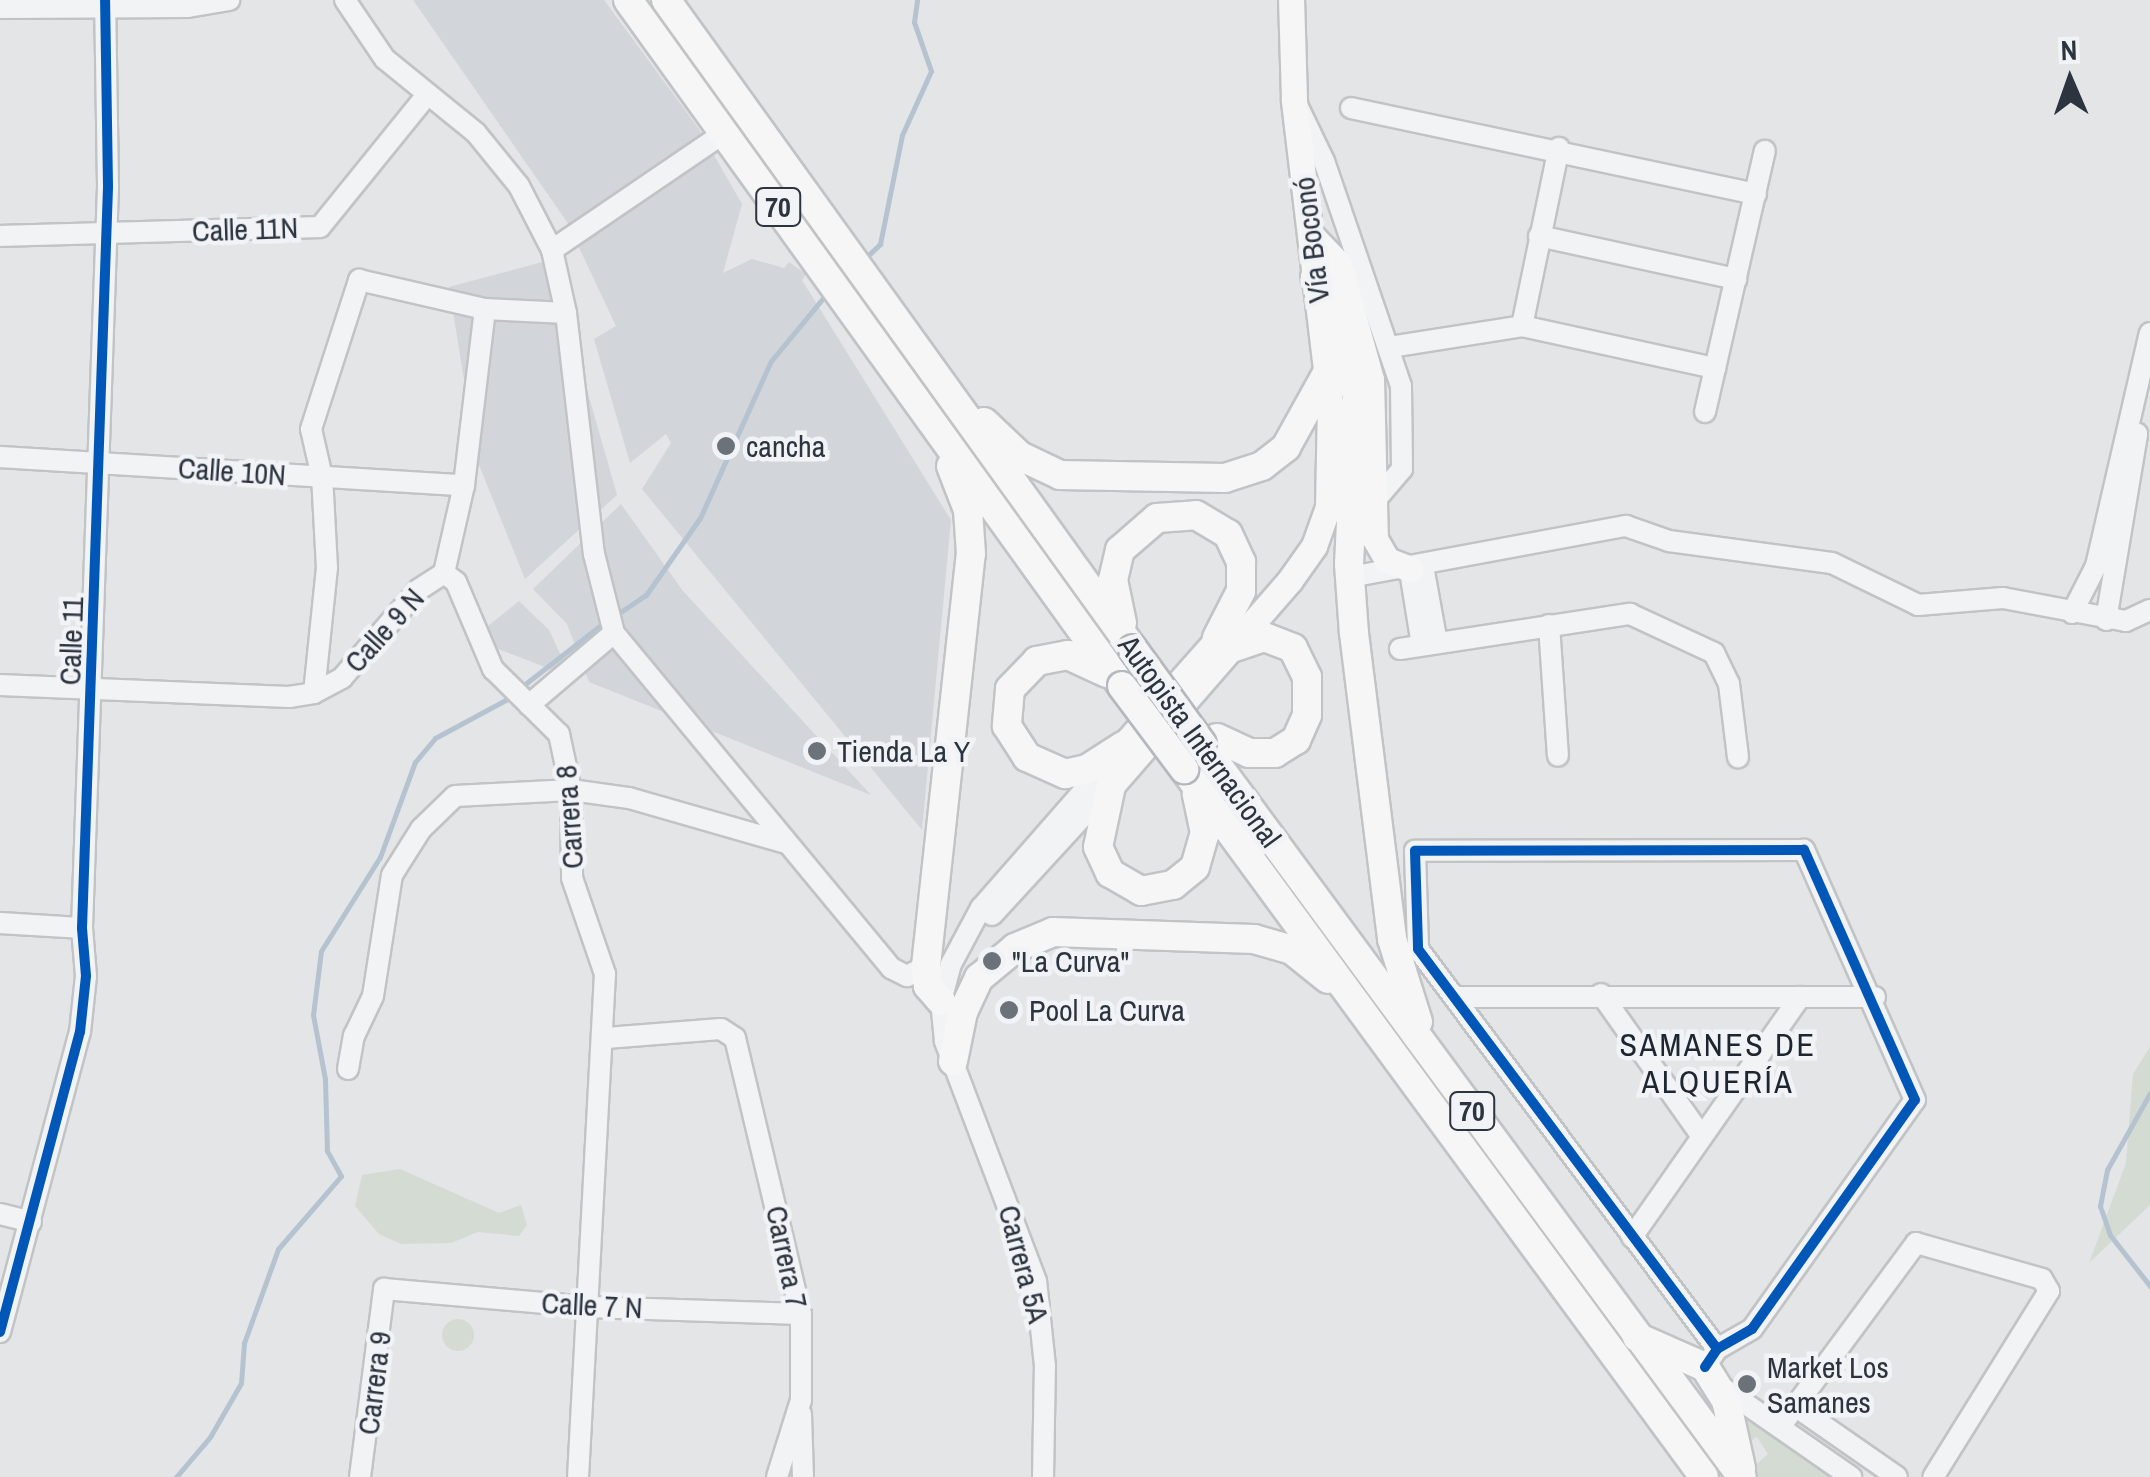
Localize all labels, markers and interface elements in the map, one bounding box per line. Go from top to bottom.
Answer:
north arrow [2020,30,2120,130]
text: N [2060,31,2078,69]
street label: Vía Boconó [1285,175,1337,305]
road number: 70 [753,184,803,230]
street label: Calle 11N [191,209,299,249]
place label: cancha [746,428,825,464]
marker: cancha [715,435,737,457]
street label: Calle 10N [177,449,287,493]
street label: Calle 9 N [337,580,431,680]
street label: Calle 11 [51,596,91,686]
street label: Autopista Internacional [1111,628,1289,854]
place label: Tienda La Y [837,733,970,769]
marker: Tienda La Y [806,740,828,762]
street label: Carrera 8 [547,764,591,870]
place label: "La Curva" [1012,943,1129,979]
marker: "La Curva" [981,950,1003,972]
place label: Pool La Curva [1029,992,1185,1028]
marker: Pool La Curva [998,999,1020,1021]
district label: SAMANES DE ALQUERÍA [1619,1027,1817,1102]
road number: 70 [1447,1088,1497,1134]
street label: Carrera 5A [991,1201,1057,1327]
street label: Carrera 7 [759,1202,815,1312]
street label: Calle 7 N [541,1284,643,1326]
street label: Carrera 9 [350,1329,398,1437]
place label: Market Los Samanes [1767,1349,1889,1420]
marker: Market Los Samanes [1736,1373,1758,1395]

